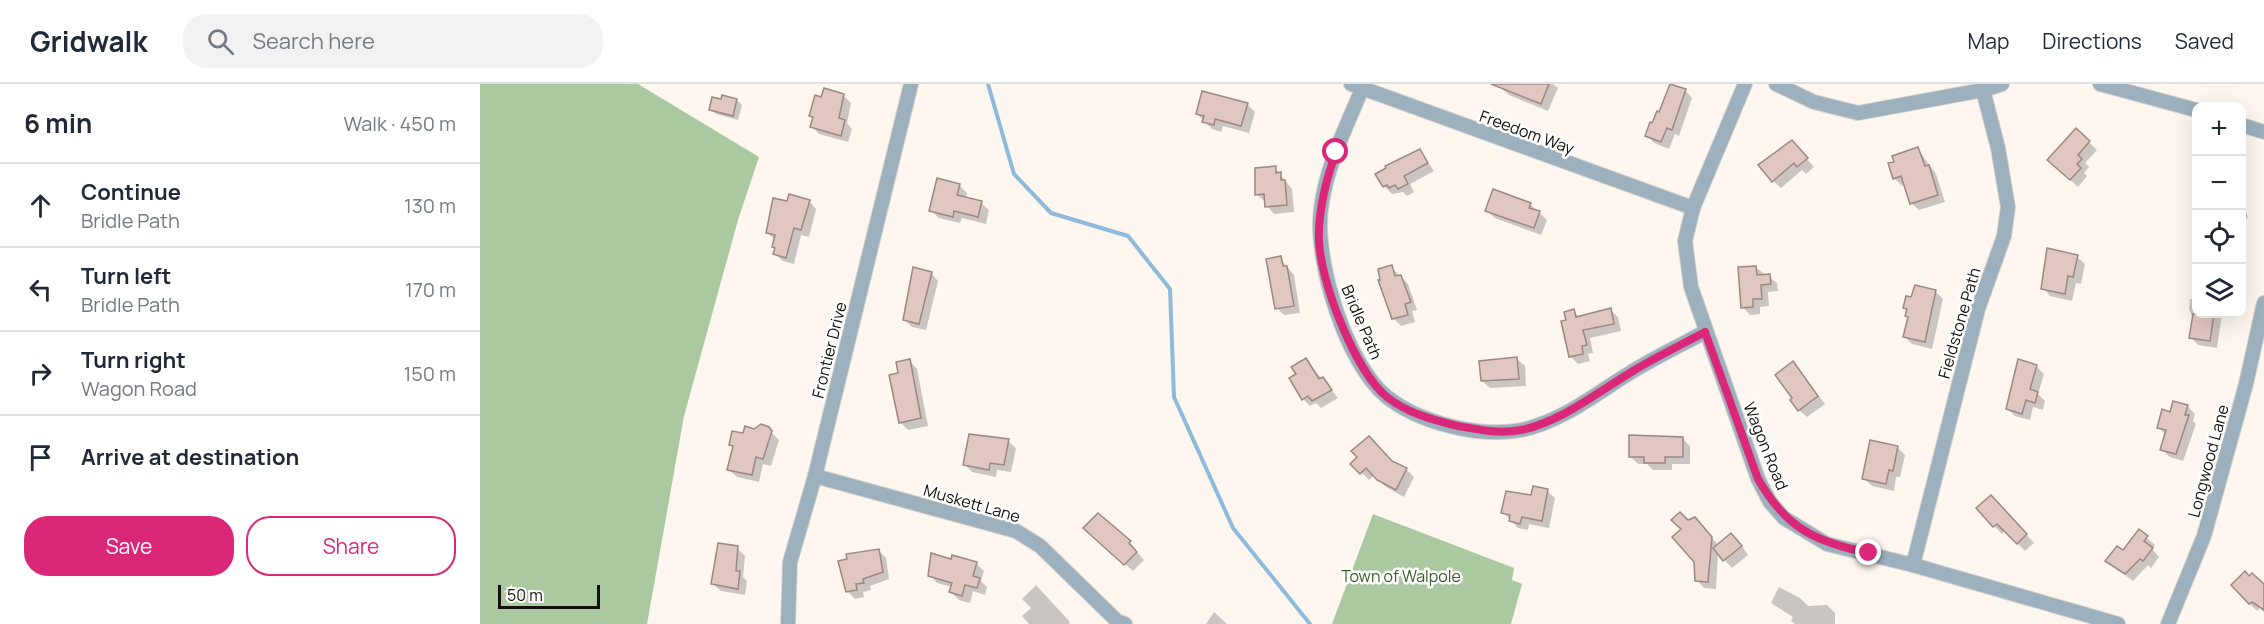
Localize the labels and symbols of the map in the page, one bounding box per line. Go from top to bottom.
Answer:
street label: Freedom Way [1477,105,1578,159]
route start [1322,138,1348,164]
street label: Fieldstone Path [1933,265,1985,381]
street label: Bridle Path [1336,281,1388,363]
street label: Frontier Drive [806,300,852,400]
street label: Wagon Road [1738,399,1794,493]
street label: Longwood Lane [2182,402,2234,520]
street label: Muskett Lane [921,479,1023,527]
route end [1855,539,1881,565]
park label: Town of Walpole [1341,565,1461,587]
scale bar [498,582,600,610]

